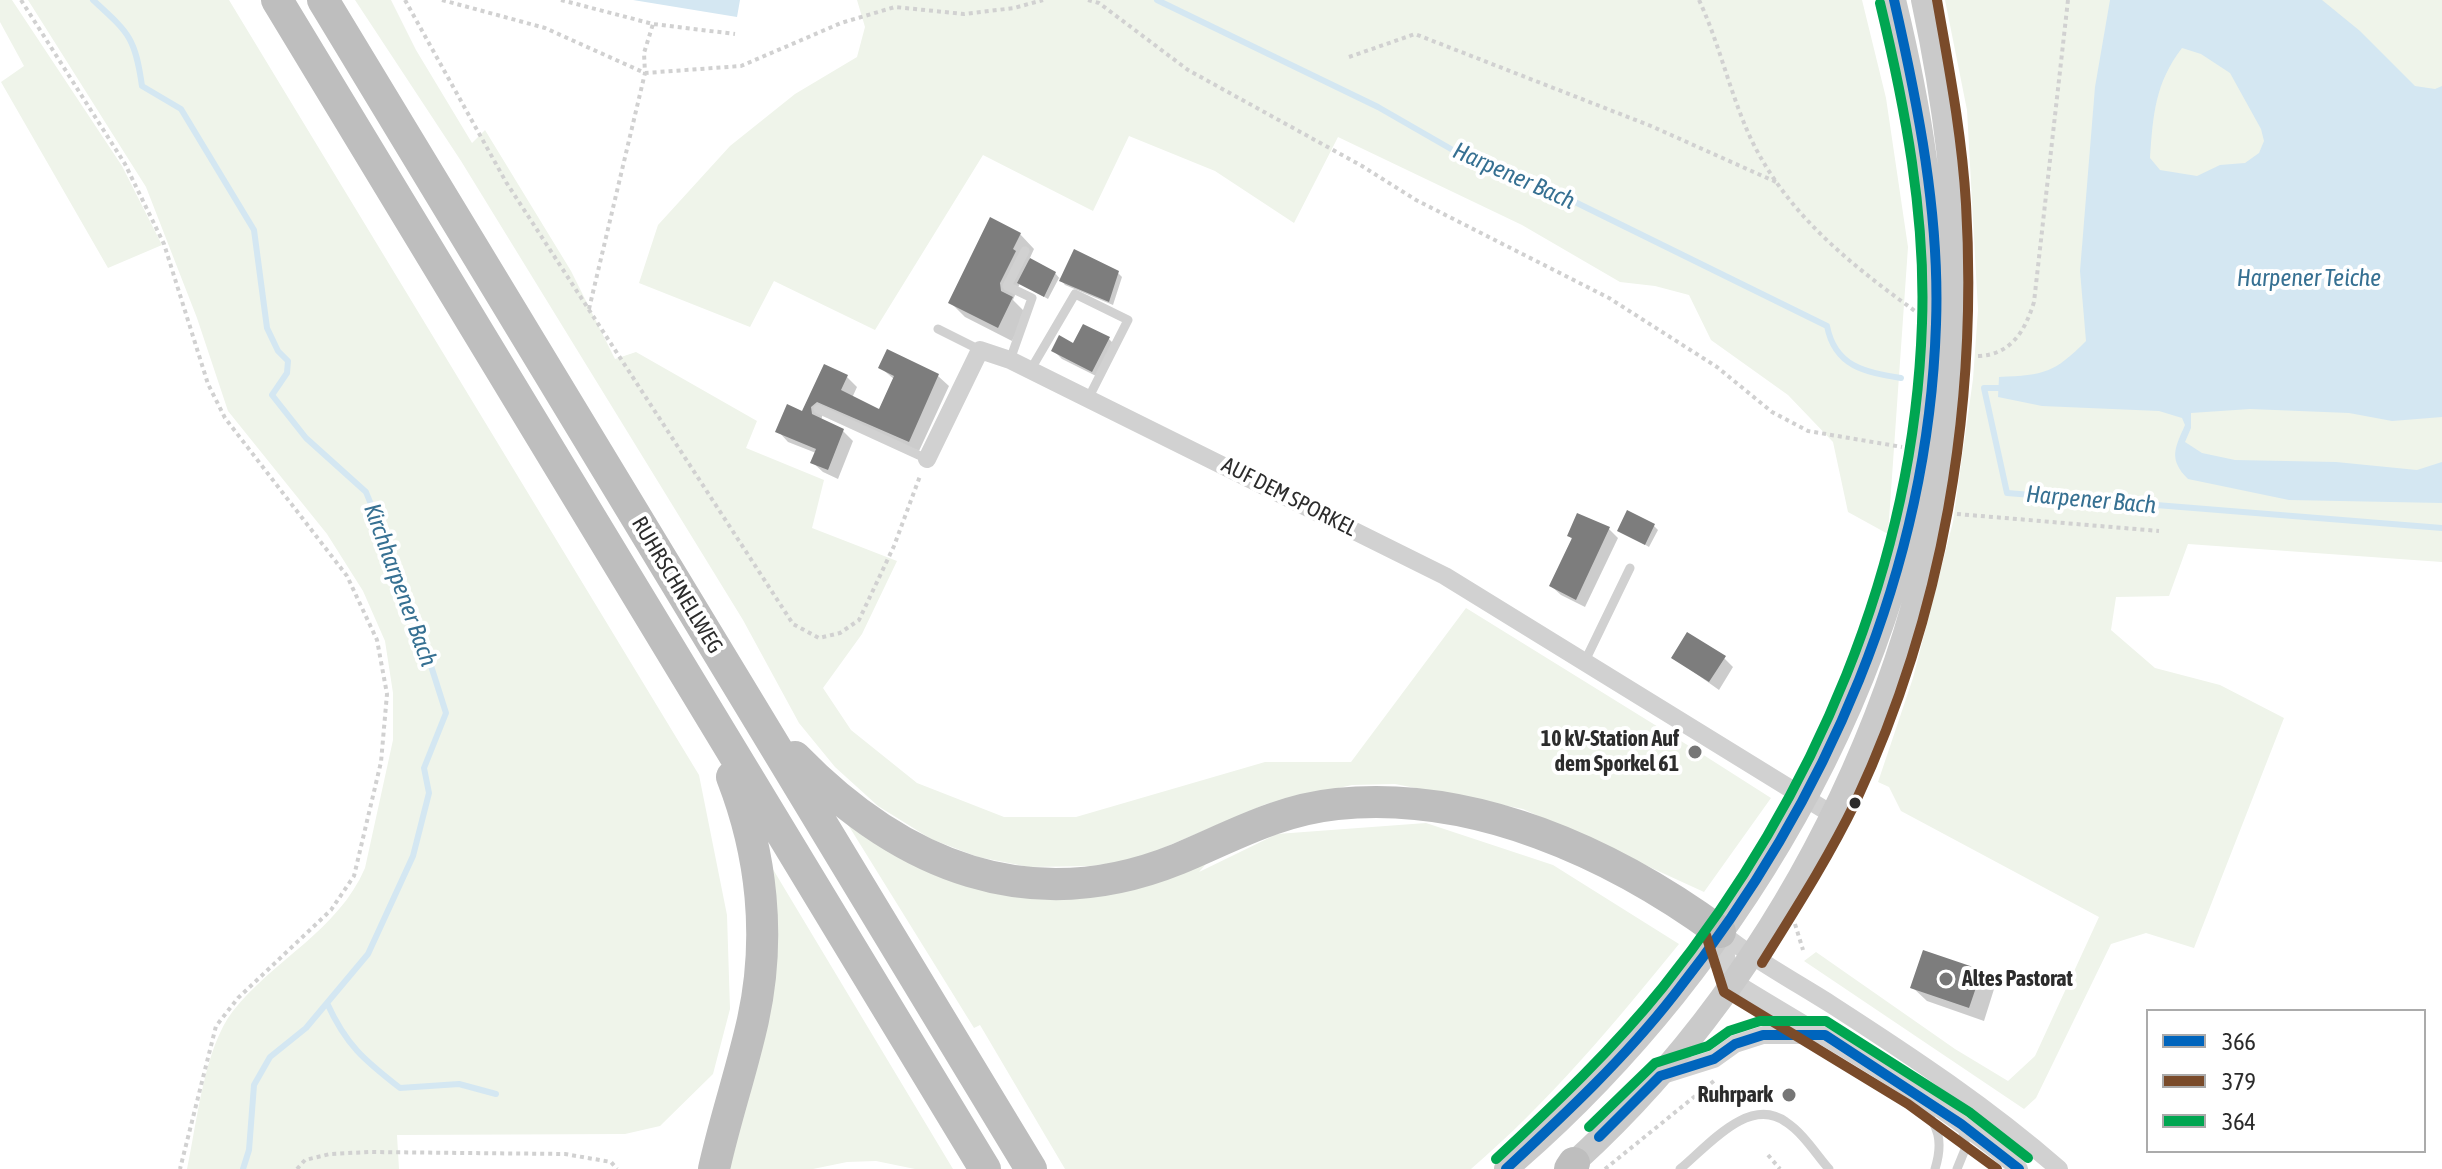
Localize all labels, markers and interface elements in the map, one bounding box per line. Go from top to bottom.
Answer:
water label: Harpener Bach [1449,136,1579,216]
water label: Harpener Teiche [2237,264,2381,292]
street label: AUF DEM SPORKEL [1217,452,1361,542]
water label: Harpener Bach [2025,480,2157,520]
water label: Kirchharpener Bach [357,500,443,670]
street label: RUHRSCHNELLWEG [626,512,728,658]
place label: 10 kV-Station Auf dem Sporkel 61 [1541,726,1679,778]
marker: 10 kV-Station Auf dem Sporkel 61 [1686,743,1704,761]
unlabelled marker [1847,795,1863,811]
place label: Altes Pastorat [1962,966,2073,992]
marker: Altes Pastorat [1937,970,1955,988]
legend [2146,1009,2426,1153]
text: 366 [2222,1028,2256,1055]
text: 379 [2222,1068,2256,1095]
place label: Ruhrpark [1697,1082,1773,1108]
marker: Ruhrpark [1780,1086,1798,1104]
text: 364 [2222,1108,2256,1135]

